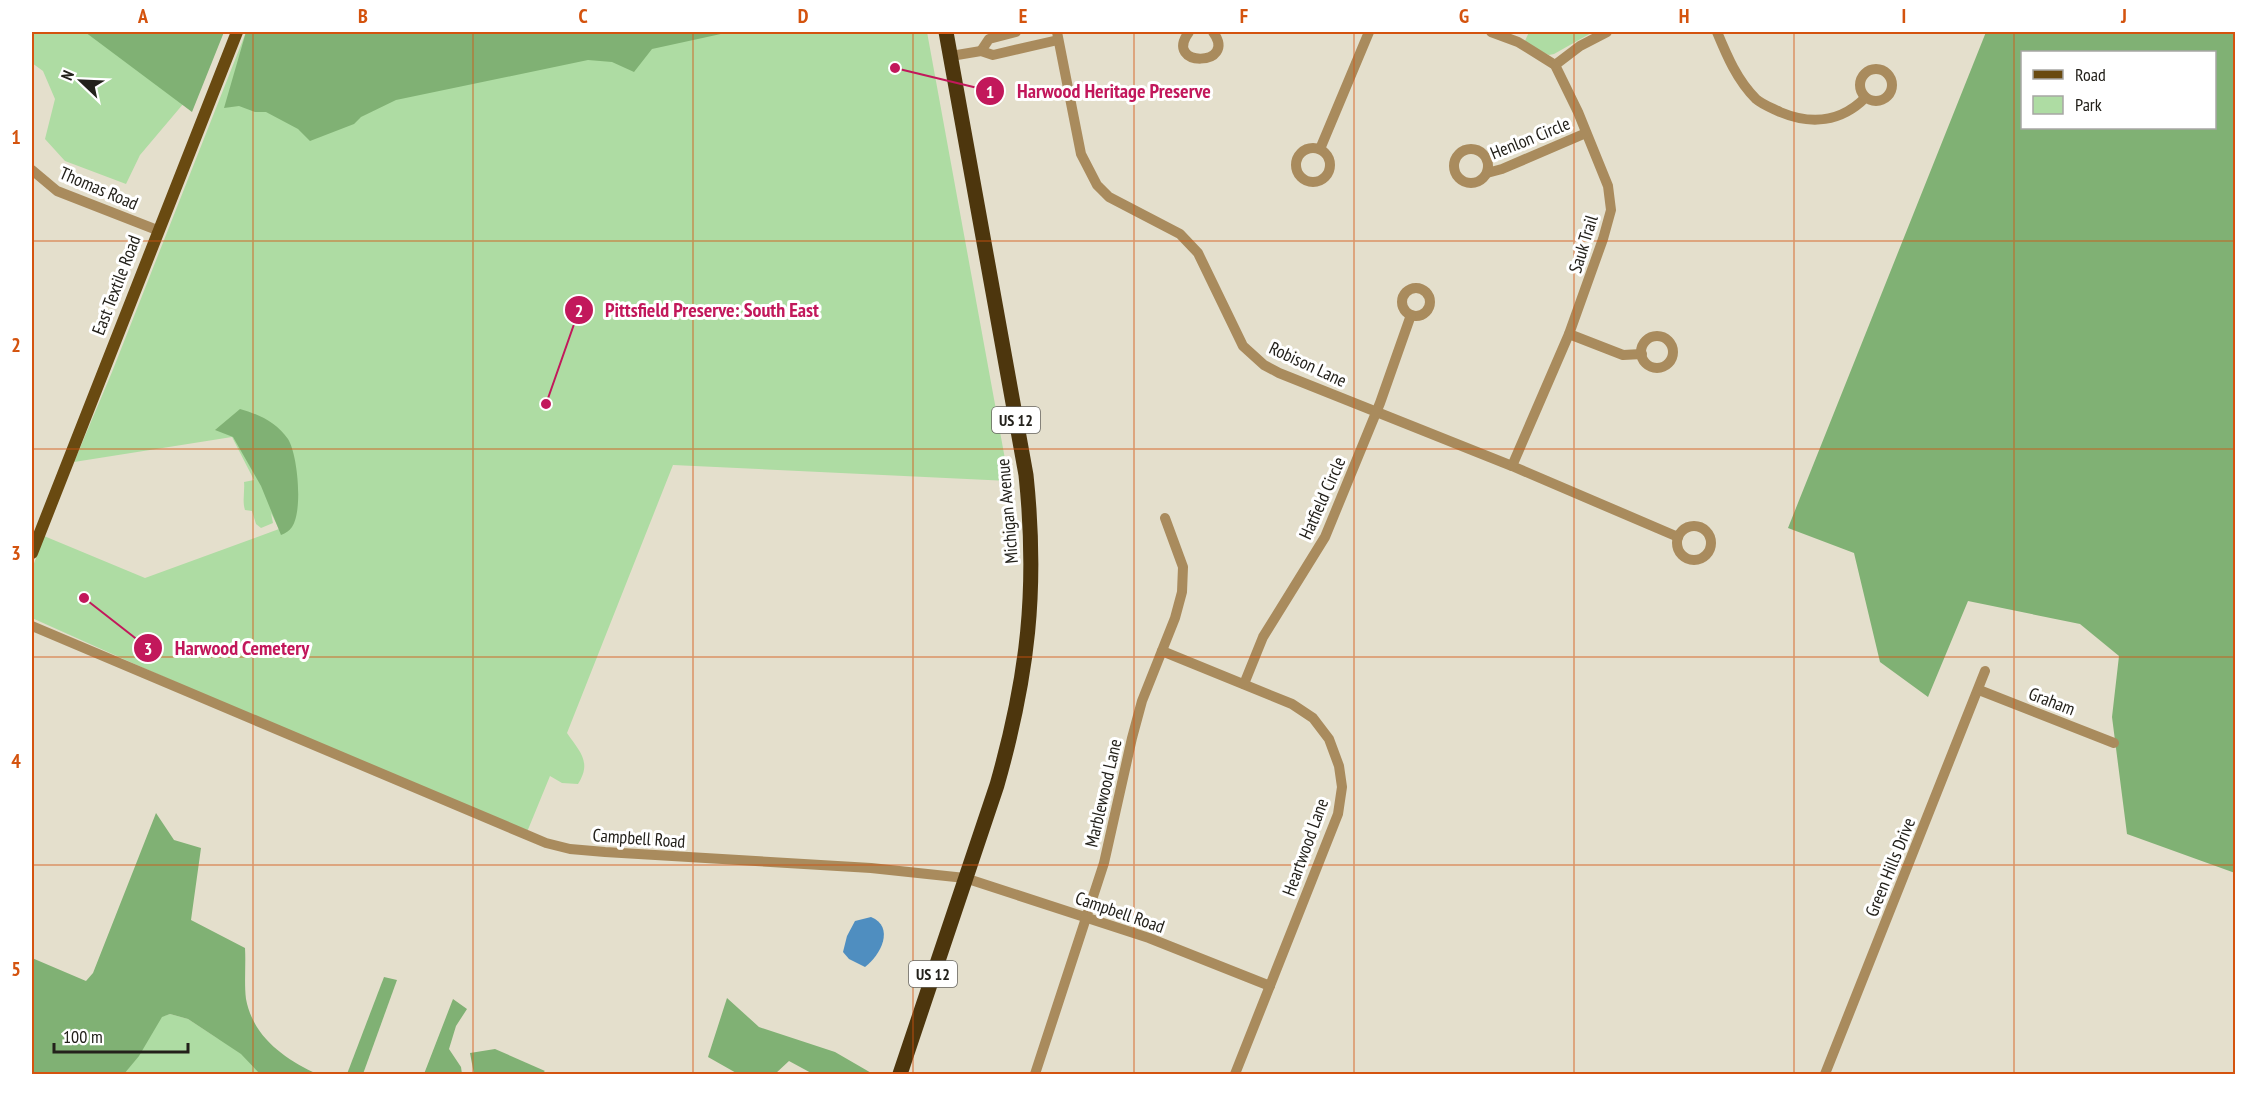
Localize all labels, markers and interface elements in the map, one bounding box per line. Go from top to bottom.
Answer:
text: A [137,3,149,29]
text: B [358,3,368,29]
text: C [578,3,588,29]
text: D [798,3,809,29]
text: E [1019,3,1027,29]
text: F [1240,3,1248,29]
text: G [1459,3,1469,29]
text: H [1679,3,1689,29]
text: I [1902,3,1906,29]
text: J [2120,3,2127,29]
north arrow [51,51,111,111]
legend [2021,51,2216,129]
text: Road [2075,63,2106,86]
text: N [56,67,78,83]
callout: Harwood Heritage Preserve [975,72,1223,110]
text: Harwood Heritage Preserve [1017,78,1211,104]
text: 1 [986,80,994,103]
text: Park [2075,93,2102,116]
street label: Henlon Circle [1487,112,1573,164]
text: 1 [11,124,21,150]
street label: Thomas Road [56,161,142,215]
street label: Sauk Trail [1563,211,1603,276]
street label: East Textile Road [86,232,146,338]
callout: Pittsfield Preserve: South East [564,291,831,329]
text: Pittsfield Preserve: South East [605,297,819,323]
text: 2 [575,299,583,322]
text: 2 [11,332,21,358]
street label: Robison Lane [1266,336,1350,392]
road number: US 12 [992,407,1040,433]
street label: Hatfield Circle [1294,453,1350,543]
street label: Michigan Avenue [991,458,1023,564]
text: 3 [11,540,21,566]
callout: Harwood Cemetery [133,629,321,667]
text: Harwood Cemetery [175,635,310,661]
text: 3 [144,637,152,660]
street label: Graham [2026,682,2078,720]
street label: Marblewood Lane [1079,737,1127,849]
text: 4 [11,748,21,774]
street label: Heartwood Lane [1277,795,1333,899]
street label: Green Hills Drive [1860,814,1920,920]
street label: Campbell Road [592,823,686,853]
street label: Campbell Road [1072,886,1168,938]
text: 5 [11,956,21,982]
road number: US 12 [909,961,957,987]
scale bar [54,1016,188,1054]
text: 100 m [63,1025,103,1048]

